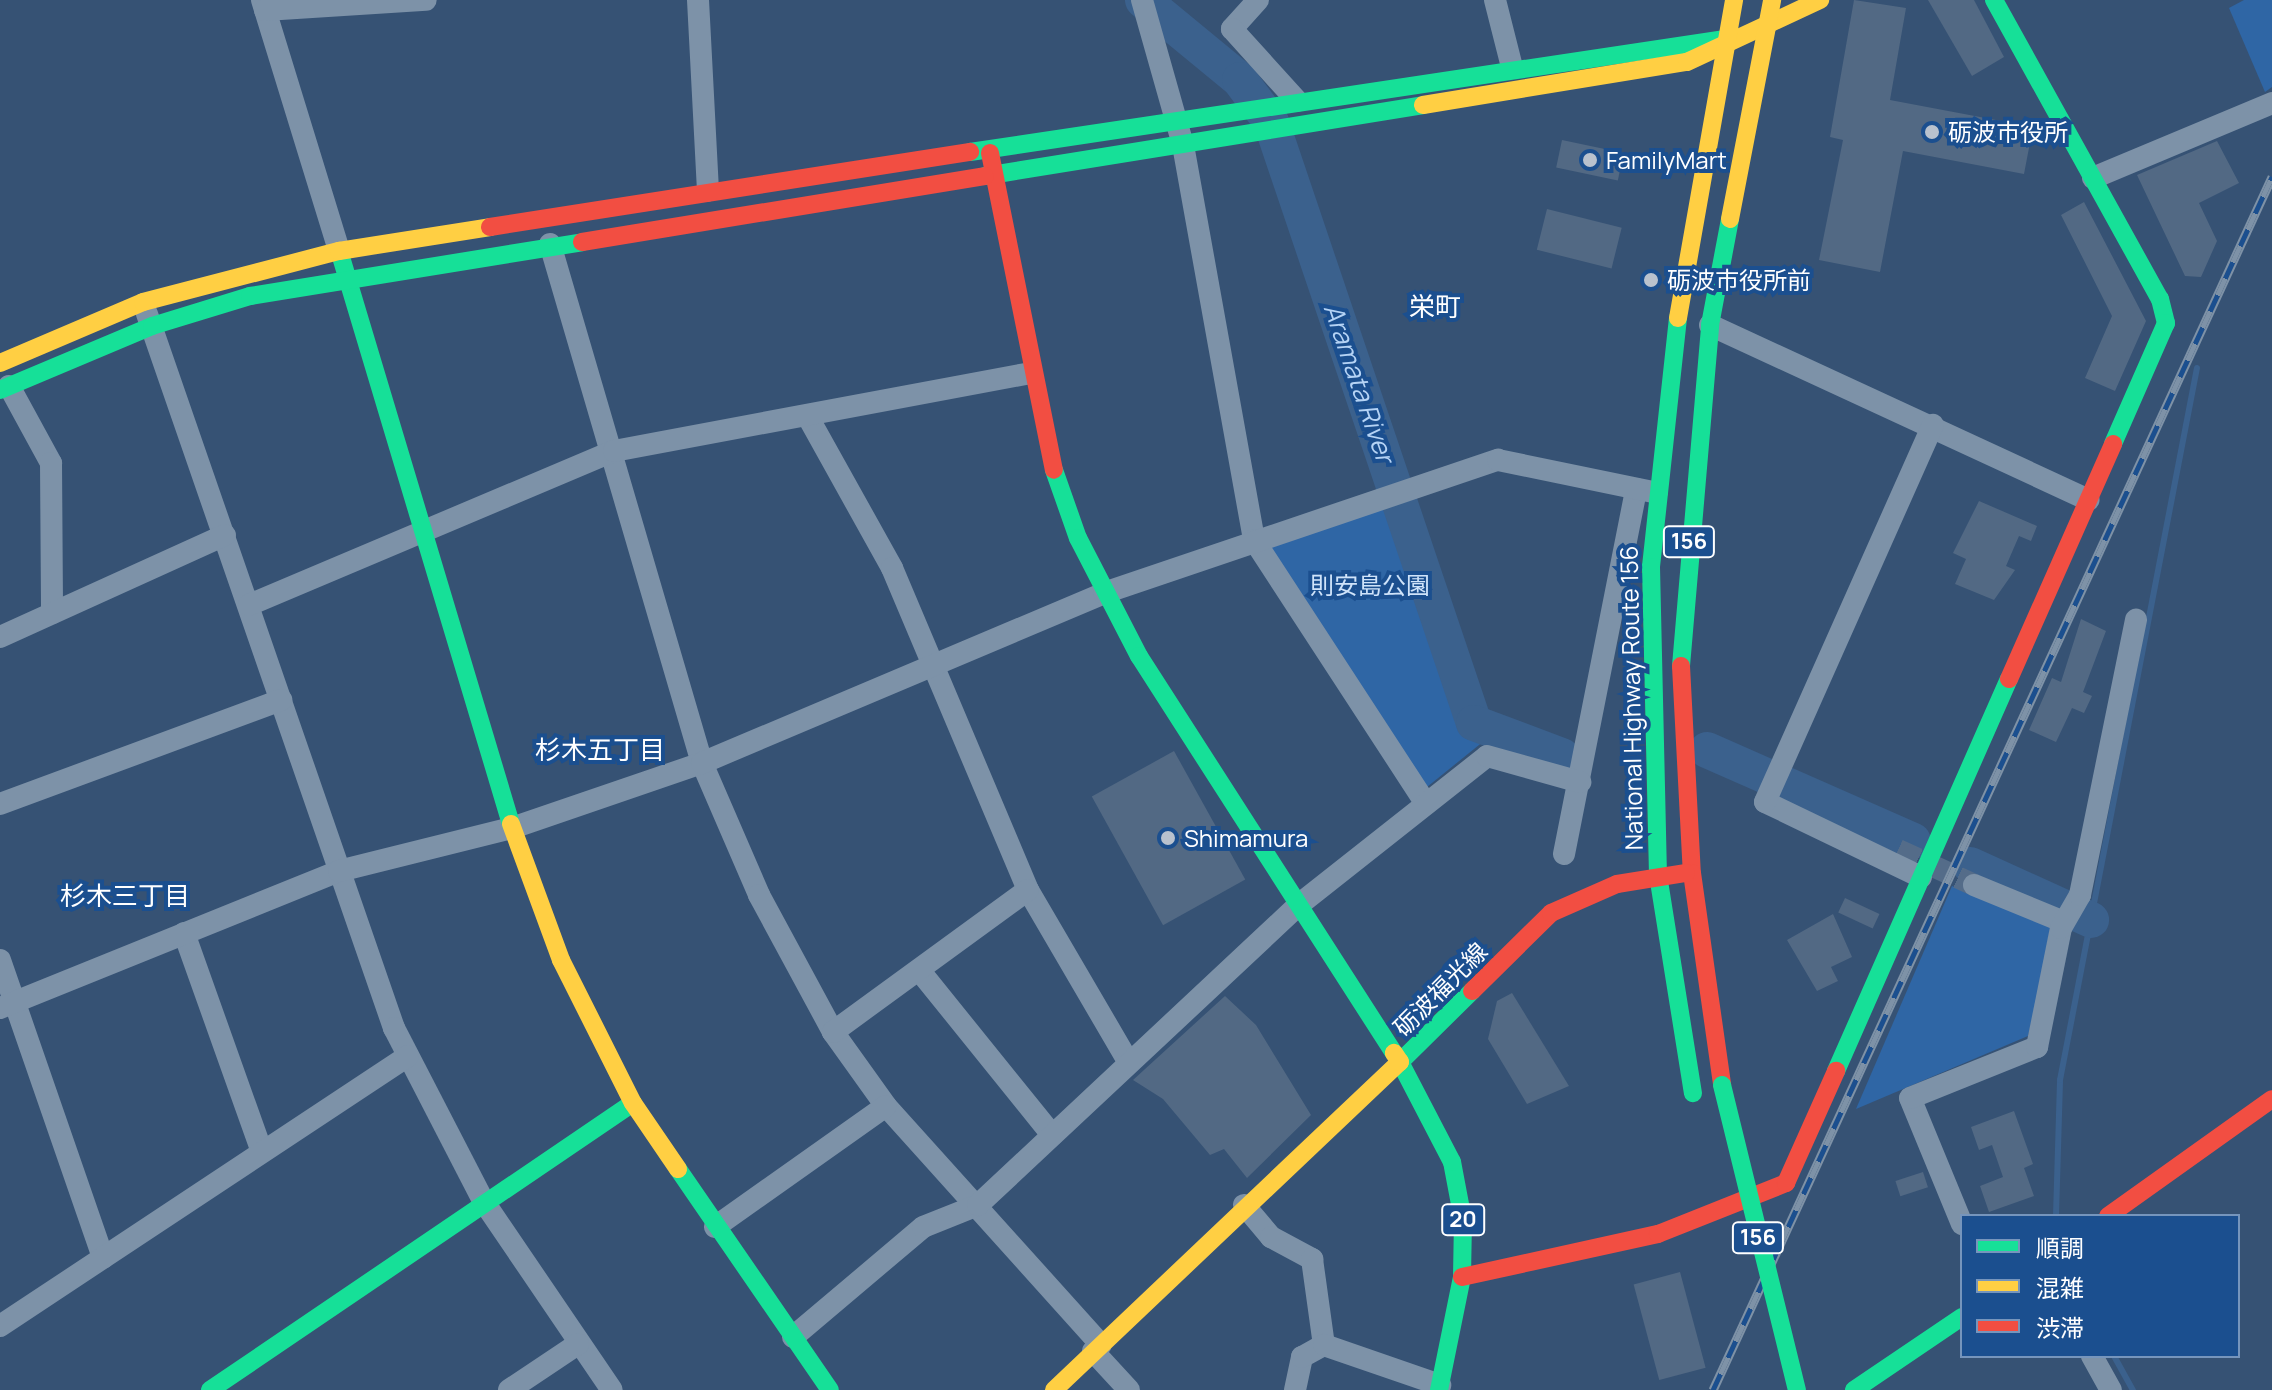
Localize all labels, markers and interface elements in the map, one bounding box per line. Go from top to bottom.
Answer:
place label: 砺波市役所 [1948,118,2068,146]
marker: 砺波市役所 [1923,123,1941,141]
place label: FamilyMart [1606,146,1727,174]
marker: FamilyMart [1581,151,1599,169]
place label: 砺波市役所前 [1667,266,1811,294]
marker: 砺波市役所前 [1642,271,1660,289]
district label: 栄町 [1409,291,1461,323]
water label: Aramata River [1317,299,1401,467]
road number: 156 [1661,524,1717,560]
street label: National Highway Route 156 [1614,545,1648,851]
park label: 則安島公園 [1310,571,1430,599]
district label: 杉木五丁目 [535,734,665,766]
place label: Shimamura [1184,824,1308,852]
marker: Shimamura [1159,829,1177,847]
district label: 杉木三丁目 [60,880,190,912]
street label: 砺波福光線 [1387,936,1493,1042]
road number: 20 [1441,1202,1485,1238]
legend [1960,1214,2240,1358]
road number: 156 [1730,1220,1786,1256]
text: 順調 [2036,1231,2084,1264]
text: 混雑 [2036,1271,2084,1304]
text: 渋滞 [2036,1311,2084,1344]

